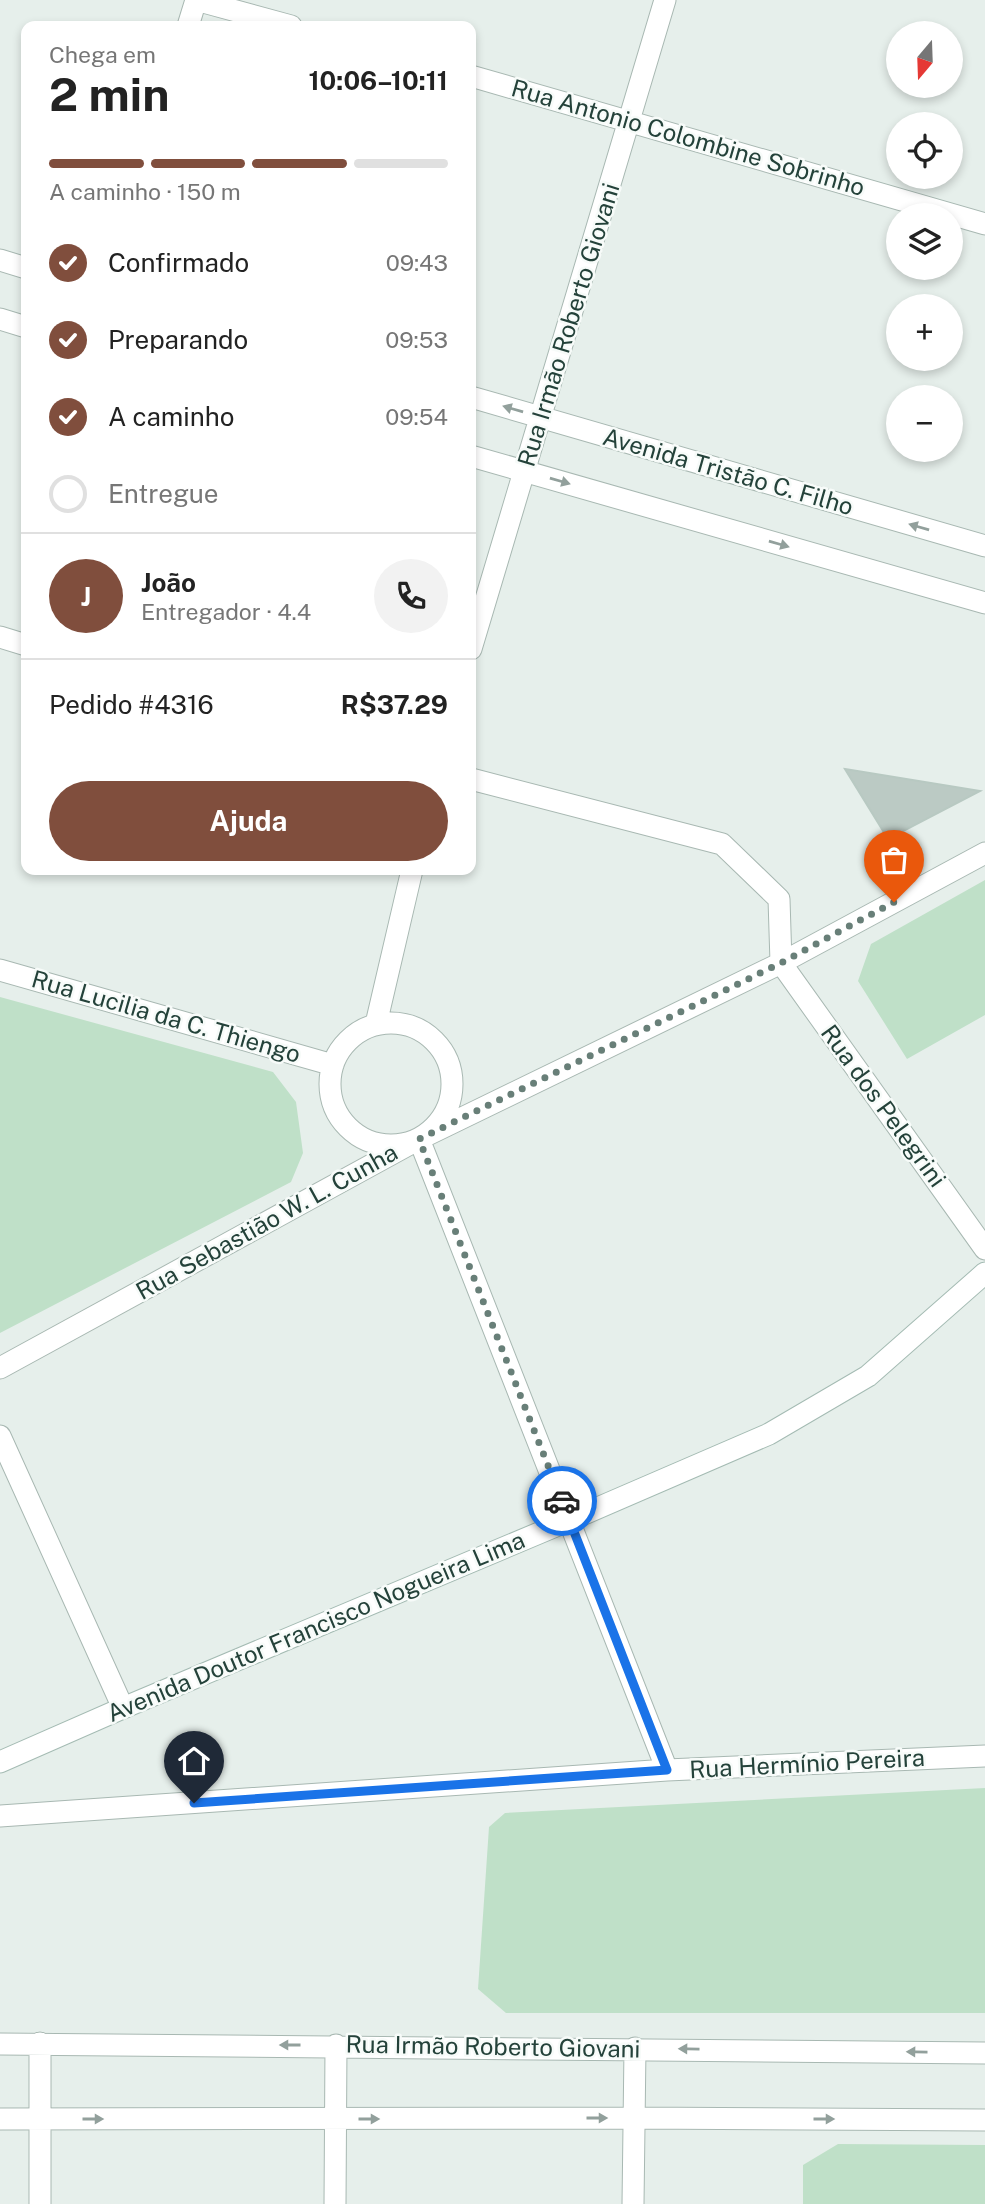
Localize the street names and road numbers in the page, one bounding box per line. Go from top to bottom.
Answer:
street label: Rua Antonio Colombine Sobrinho [508,73,868,201]
street label: Rua Irmão Roberto Giovani [512,180,625,470]
street label: Avenida Tristão C. Filho [600,422,857,520]
street label: Rua Lucilia da C. Thiengo [29,964,304,1068]
street label: Rua dos Pelegrini [816,1019,952,1192]
street label: Rua Sebastião W. L. Cunha [131,1137,402,1305]
street label: Avenida Doutor Francisco Nogueira Lima [102,1525,529,1727]
street label: Rua Hermínio Pereira [688,1743,925,1783]
street label: Rua Irmão Roberto Giovani [345,2029,641,2063]

